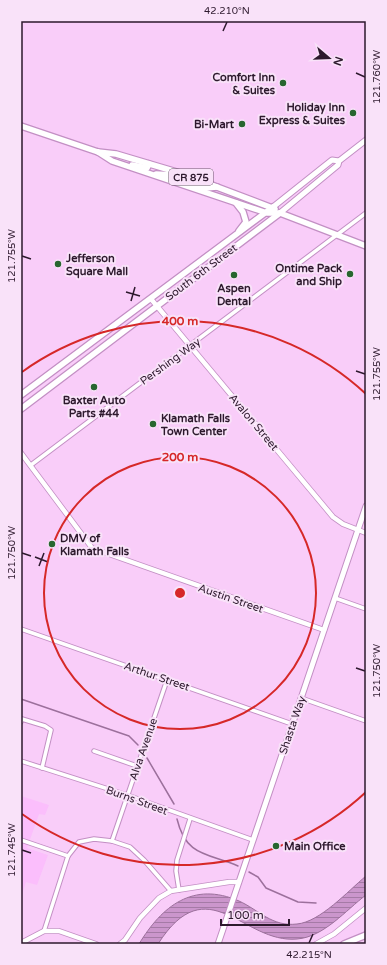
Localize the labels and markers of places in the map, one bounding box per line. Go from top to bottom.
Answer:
place label: Comfort Inn & Suites [213,71,276,97]
marker: Comfort Inn & Suites [278,78,288,88]
place label: Holiday Inn Express & Suites [259,101,346,128]
marker: Holiday Inn Express & Suites [348,108,358,118]
place label: Bi-Mart [194,118,235,131]
marker: Bi-Mart [237,119,247,129]
place label: Jefferson Square Mall [65,252,128,279]
marker: Jefferson Square Mall [53,259,63,269]
place label: Ontime Pack and Ship [275,262,342,289]
marker: Ontime Pack and Ship [345,269,355,279]
marker: Aspen Dental [229,270,239,280]
place label: Aspen Dental [217,282,251,308]
marker: Baxter Auto Parts #44 [89,382,99,392]
place label: Baxter Auto Parts #44 [63,394,126,420]
place label: Klamath Falls Town Center [160,412,231,438]
marker: Klamath Falls Town Center [148,419,158,429]
place label: DMV of Klamath Falls [60,532,130,558]
marker: DMV of Klamath Falls [47,539,57,549]
centre of rings [173,586,187,600]
place label: Main Office [284,840,346,853]
marker: Main Office [271,841,281,851]

